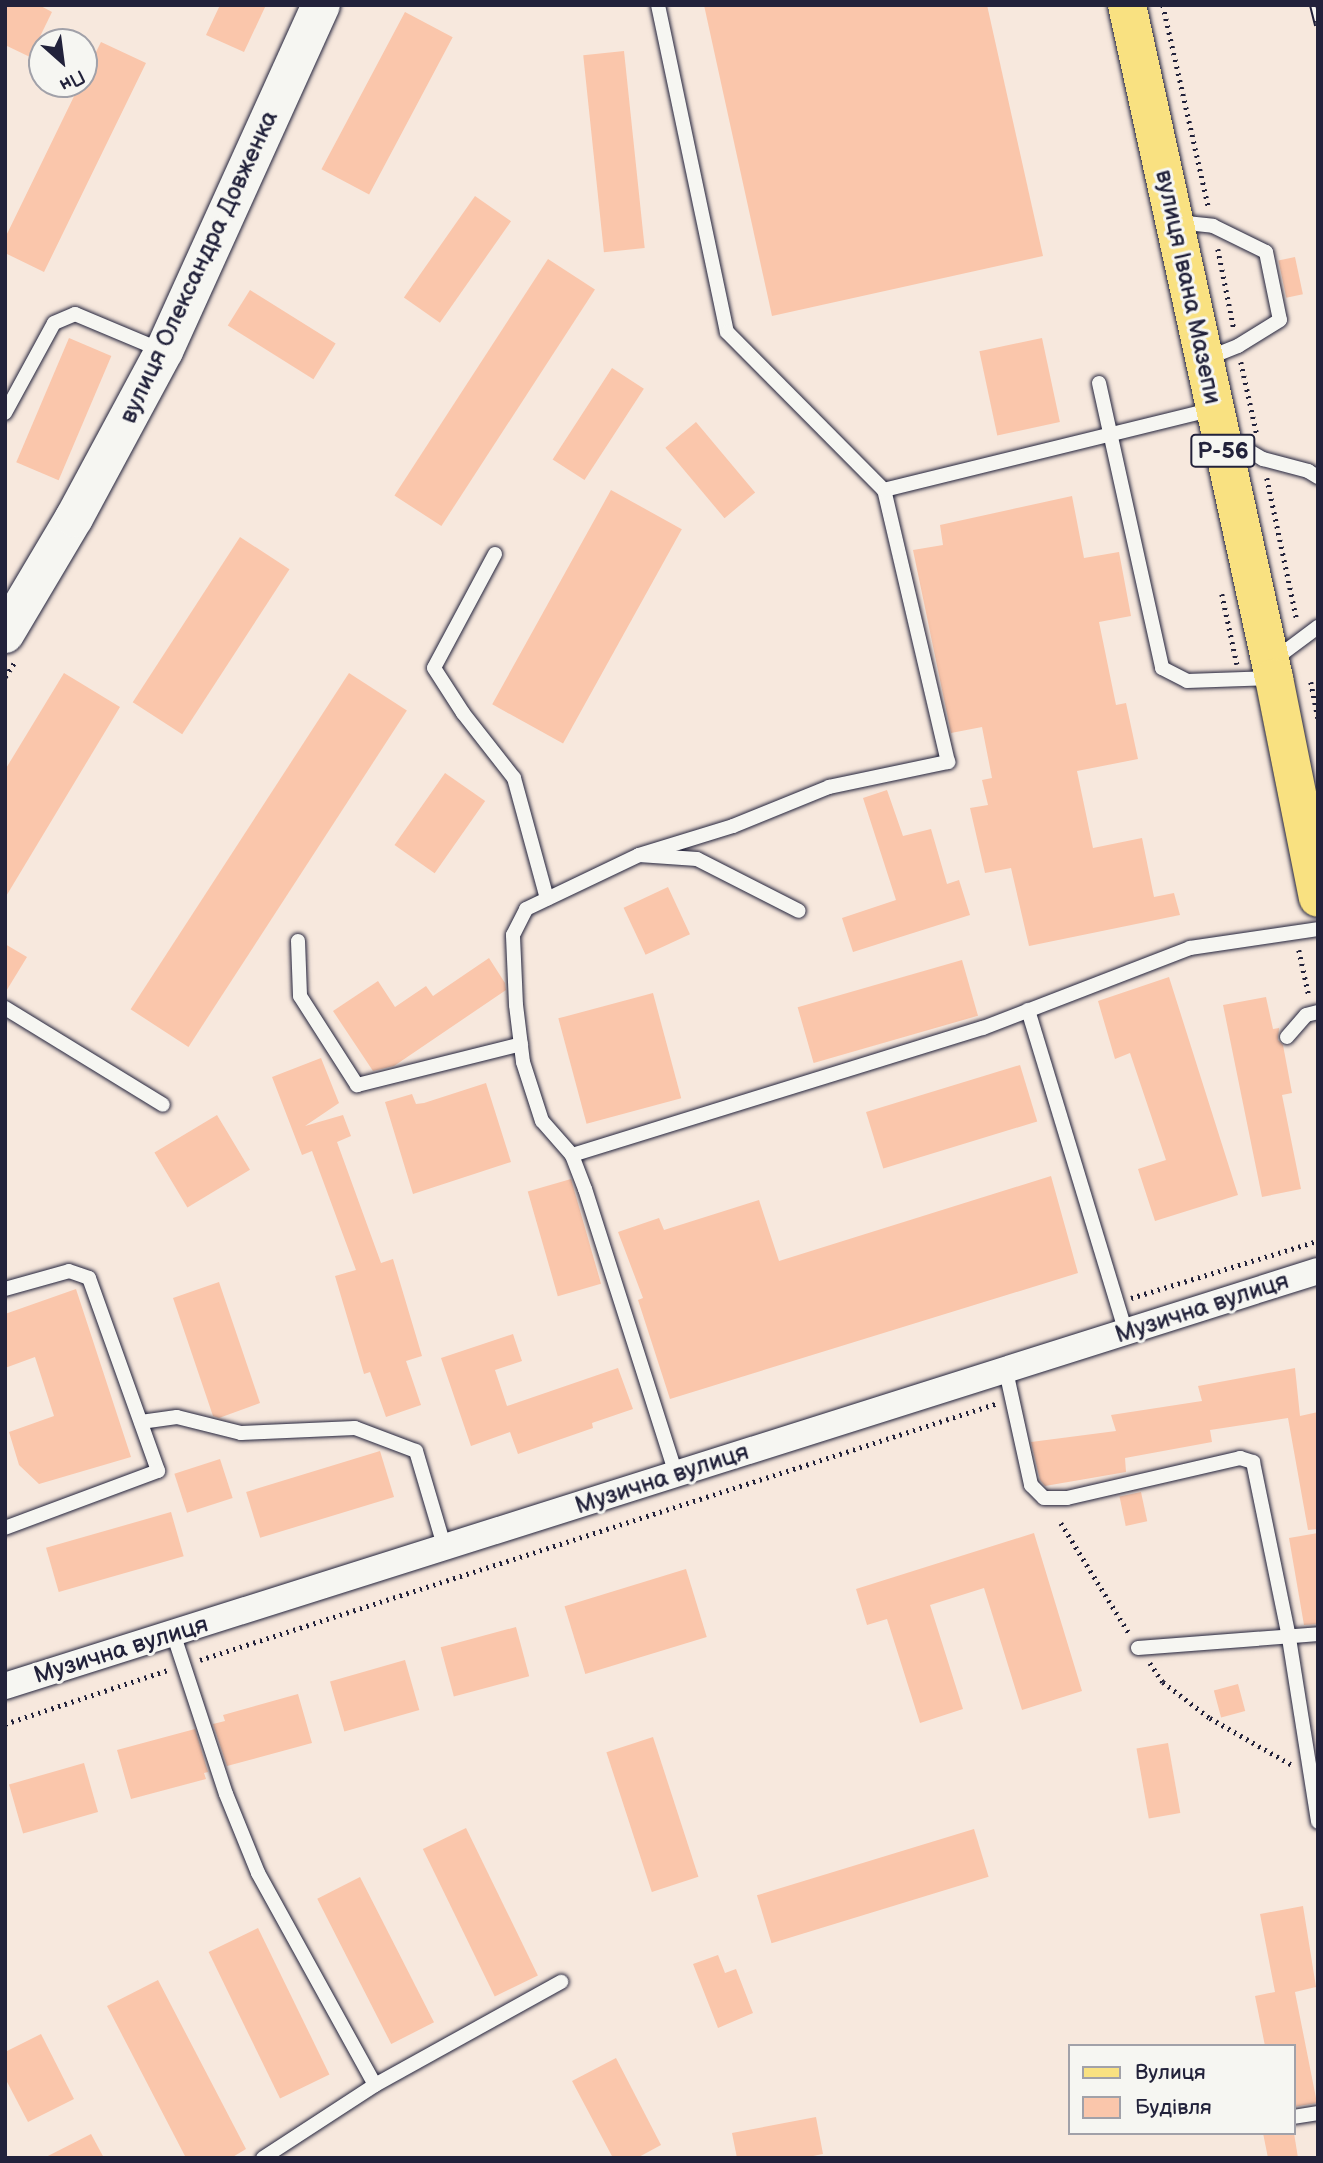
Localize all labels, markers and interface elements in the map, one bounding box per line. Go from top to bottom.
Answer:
north arrow [28,28,98,98]
text: Пн [56,64,89,96]
street label: вулиця Олександра Довженка [114,106,284,428]
street label: вулиця Івана Мазепи [1149,167,1227,407]
road number: Р-56 [1190,432,1256,471]
street label: Музична вулиця [1112,1266,1292,1350]
street label: Музична вулиця [572,1437,752,1521]
street label: Музична вулиця [30,1610,212,1690]
legend [1068,2044,1295,2135]
text: Вулиця [1135,2060,1206,2085]
text: Будівля [1135,2095,1212,2120]

